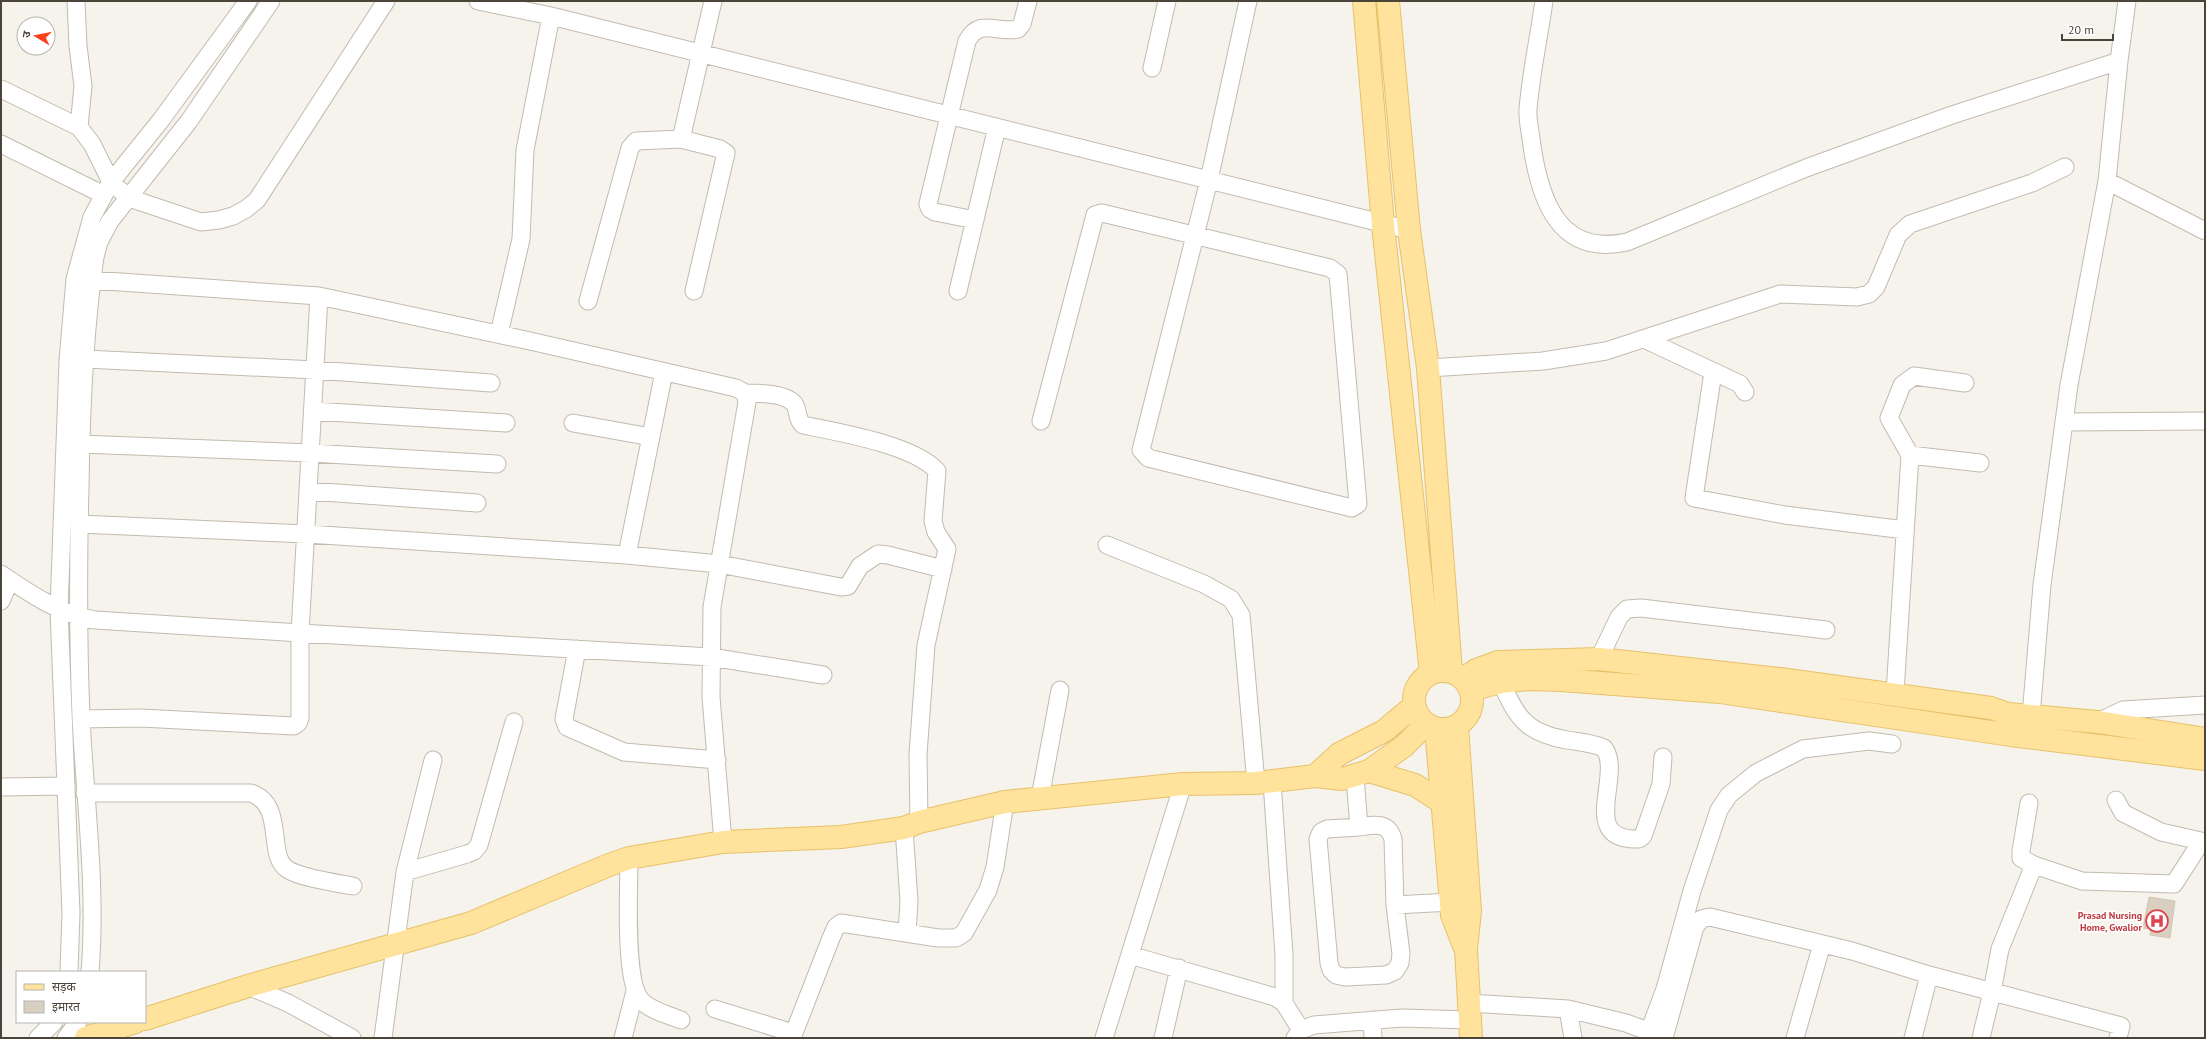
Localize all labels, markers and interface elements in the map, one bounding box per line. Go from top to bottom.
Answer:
north arrow [16,16,56,56]
scale bar [2062,16,2113,42]
text: 20 m [2068,22,2094,37]
text: उ [19,29,34,39]
hospital icon: Prasad Nursing Home, Gwalior [2144,908,2170,934]
place label: Prasad Nursing Home, Gwalior [2078,909,2142,934]
legend [16,971,146,1023]
text: सड़क [52,979,77,994]
text: इमारत [52,999,81,1014]

